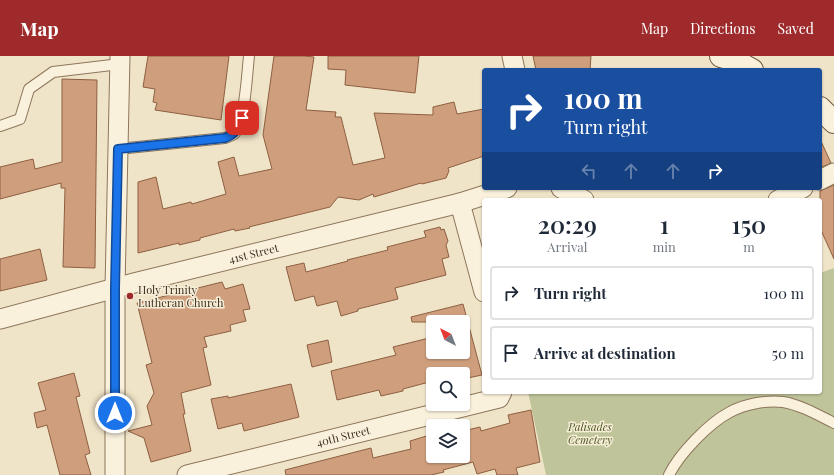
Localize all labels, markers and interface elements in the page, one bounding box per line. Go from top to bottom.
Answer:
text: Map [20,15,59,41]
text: Map [641,19,668,38]
text: Directions [690,19,756,38]
text: Saved [778,19,814,38]
text: 100 m [564,79,643,116]
icon: right [498,84,550,136]
pin [225,101,259,135]
icon: arrive [231,107,253,129]
text: Turn right [564,115,647,139]
icon: left [578,160,600,182]
icon: ahead [620,160,642,182]
icon: ahead [662,160,684,182]
icon: right [704,160,726,182]
text: 20:29 [538,208,597,240]
text: 1 [660,208,669,240]
text: 150 [732,208,766,240]
text: Arrival [547,238,587,255]
text: min [653,238,676,255]
text: m [743,238,755,255]
street label: 41st Street [227,240,280,266]
place label: Holy Trinity Lutheran Church [138,282,224,310]
icon: right [500,282,522,304]
text: Turn right [534,283,607,303]
text: 100 m [763,283,804,303]
marker: Holy Trinity Lutheran Church [125,291,135,301]
north arrow [426,315,470,359]
map controls [426,315,470,463]
icon: arrive [500,342,522,364]
text: Arrive at destination [534,343,676,363]
text: 50 m [772,343,804,363]
button: search [426,367,470,411]
position arrow [94,392,136,434]
button: layers [426,419,470,463]
park label: Palisades Cemetery [567,419,613,447]
street label: 40th Street [315,422,372,450]

